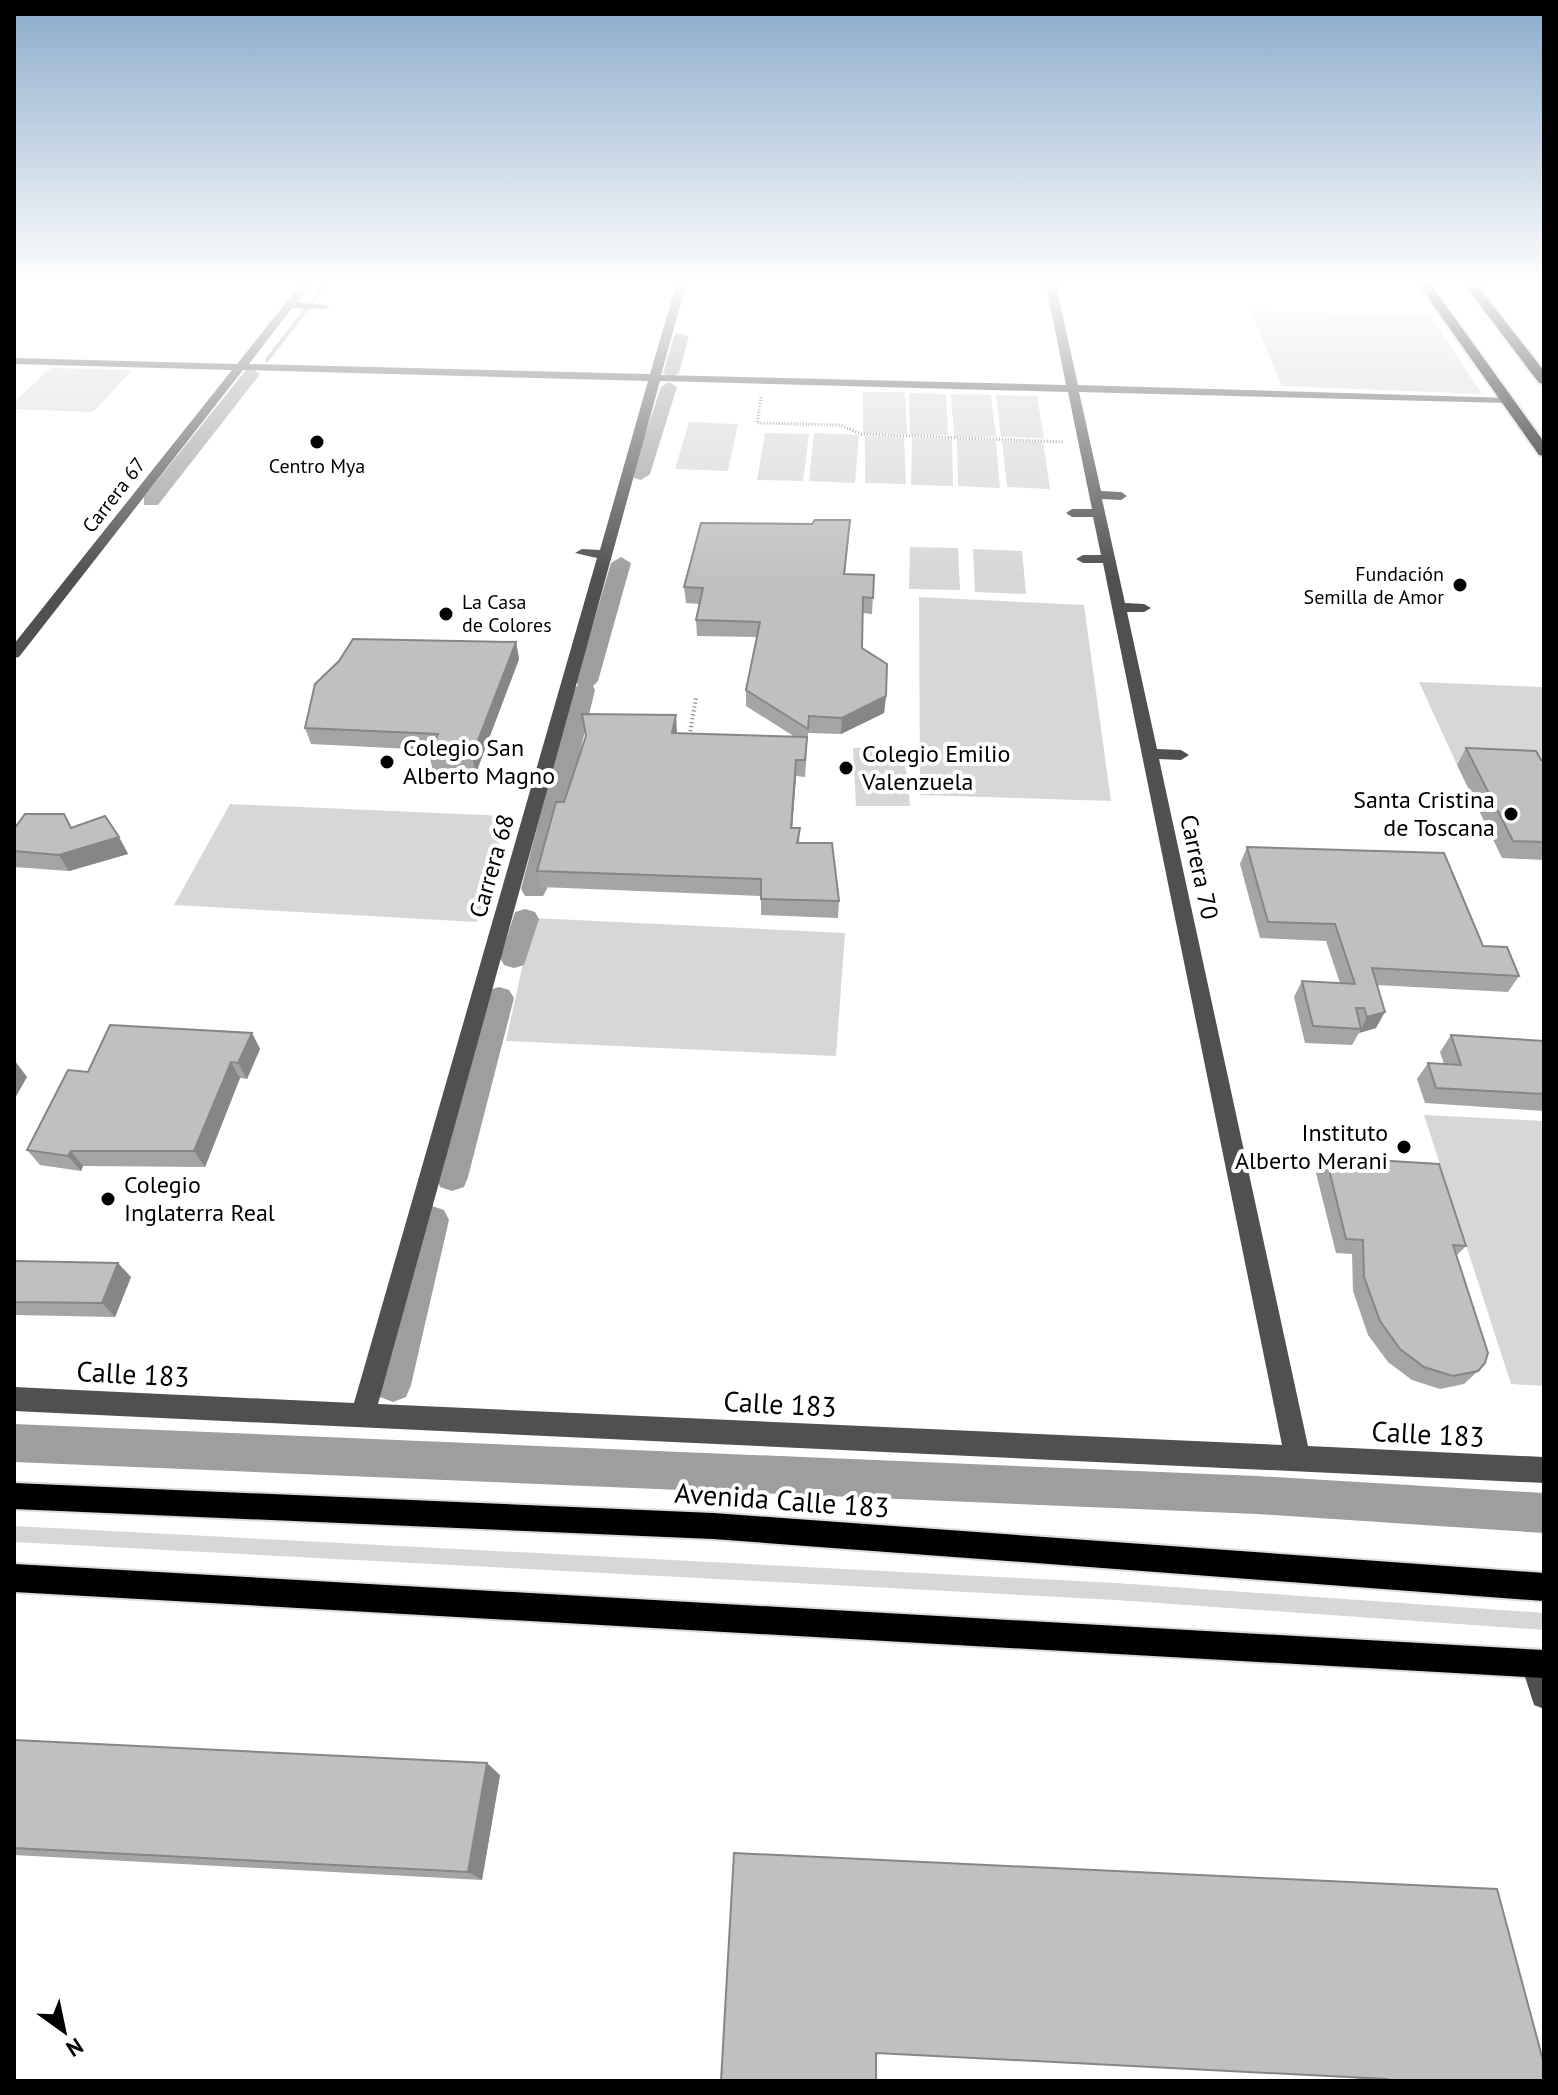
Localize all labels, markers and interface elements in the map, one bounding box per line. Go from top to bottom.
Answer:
marker: Centro Mya [308,433,326,451]
street label: Carrera 67 [76,452,152,538]
place label: Centro Mya [269,453,365,479]
place label: Fundación Semilla de Amor [1304,561,1444,610]
marker: Fundación Semilla de Amor [1451,576,1469,594]
place label: La Casa de Colores [462,589,552,638]
marker: La Casa de Colores [437,605,455,623]
place label: Colegio San Alberto Magno [403,732,555,791]
place label: Colegio Emilio Valenzuela [861,738,1010,797]
marker: Colegio San Alberto Magno [378,753,396,771]
marker: Colegio Emilio Valenzuela [837,759,855,777]
place label: Santa Cristina de Toscana [1353,784,1495,843]
marker: Santa Cristina de Toscana [1502,805,1520,823]
street label: Carrera 68 [462,810,521,921]
street label: Carrera 70 [1173,812,1226,922]
place label: Instituto Alberto Merani [1235,1117,1388,1176]
marker: Instituto Alberto Merani [1395,1138,1413,1156]
place label: Colegio Inglaterra Real [124,1169,275,1228]
marker: Colegio Inglaterra Real [99,1190,117,1208]
street label: Calle 183 [76,1352,191,1395]
street label: Calle 183 [723,1382,838,1425]
street label: Calle 183 [1371,1412,1486,1455]
street label: Avenida Calle 183 [673,1474,891,1525]
north arrow [24,1991,104,2071]
text: N [61,2032,89,2063]

